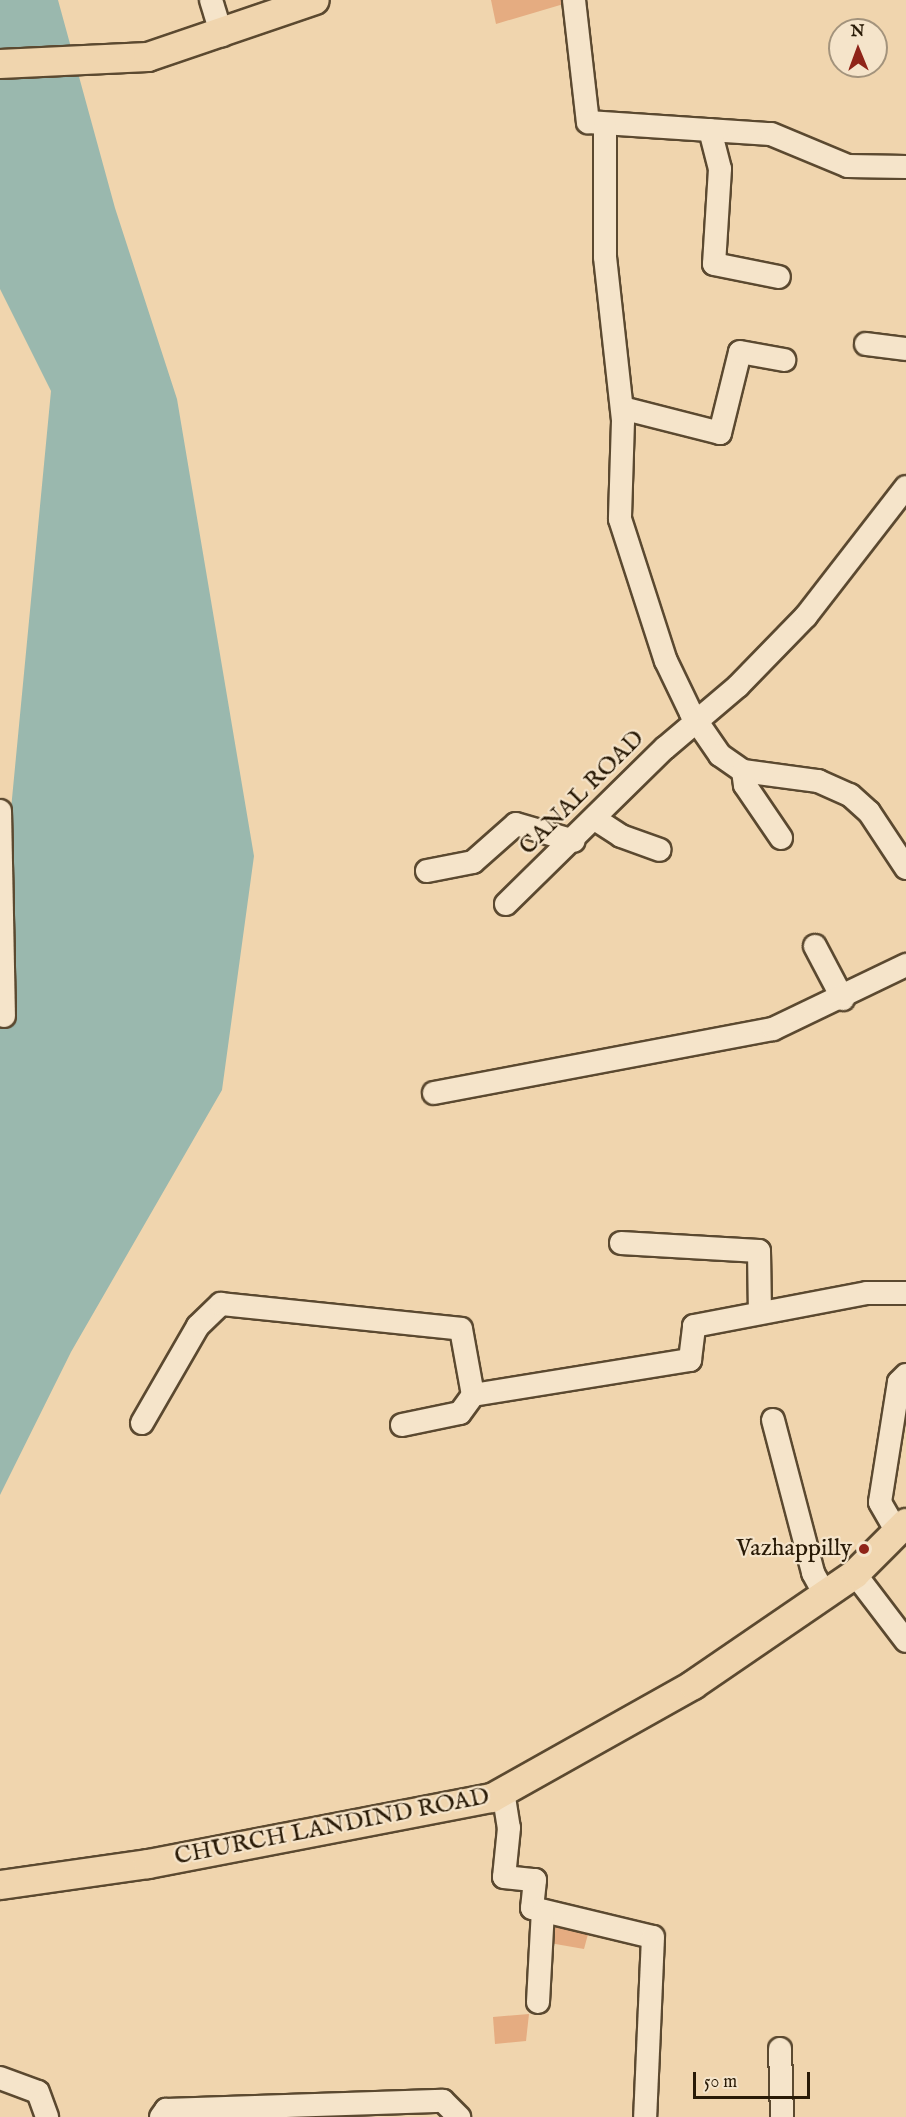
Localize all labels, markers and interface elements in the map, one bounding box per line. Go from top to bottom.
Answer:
north arrow [828,18,888,78]
text: N [851,22,865,42]
street label: CANAL ROAD [514,725,650,861]
place label: Vazhappilly [736,1535,852,1563]
marker: Vazhappilly [857,1542,871,1556]
street label: CHURCH LANDIND ROAD [172,1782,492,1872]
scale bar [696,2060,813,2098]
text: 50 m [704,2071,737,2094]

